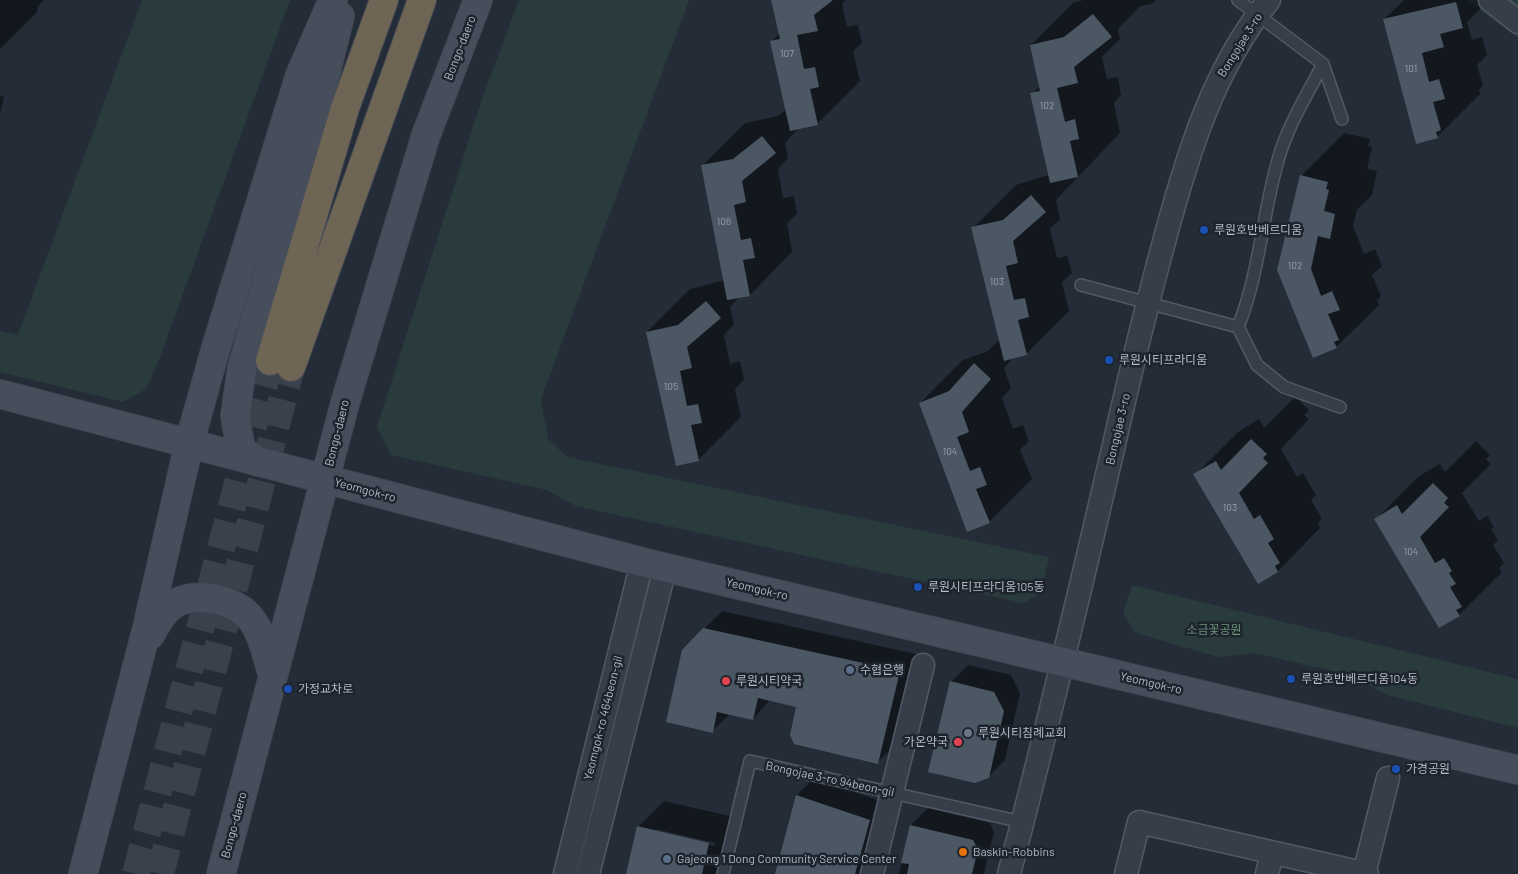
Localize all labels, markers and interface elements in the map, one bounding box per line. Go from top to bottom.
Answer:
street label: Bongojae 3-ro [1215,10,1265,80]
street label: Bongo-daero [441,14,479,82]
house number: 107 [780,48,794,60]
house number: 101 [1405,63,1417,75]
house number: 102 [1040,100,1054,112]
house number: 106 [717,216,731,228]
place label: 루원호반베르디움 [1214,223,1302,237]
marker: 루원호반베르디움 [1198,224,1210,236]
house number: 102 [1288,260,1302,272]
house number: 103 [990,276,1004,288]
place label: 루원시티프라디움 [1119,353,1207,367]
marker: 루원시티프라디움 [1103,354,1115,366]
house number: 105 [664,381,678,393]
street label: Bongojae 3-ro [1103,392,1133,466]
street label: Bongo-daero [322,398,352,468]
house number: 104 [943,446,957,458]
street label: Yeomgok-ro [333,475,397,505]
house number: 103 [1223,502,1237,514]
house number: 104 [1404,546,1418,558]
street label: Yeomgok-ro [725,575,789,603]
place label: 루원시티프라디움105동 [928,580,1045,594]
marker: 루원시티프라디움105동 [912,581,924,593]
park label: 소금꽃공원 [1186,623,1242,637]
street label: Yeomgok-ro 464beon-gil [581,654,625,782]
place label: 수협은행 [860,663,904,677]
marker: 수협은행 [844,664,856,676]
street label: Yeomgok-ro [1119,669,1183,697]
place label: 루원호반베르디움104동 [1301,672,1418,686]
marker: 루원호반베르디움104동 [1285,673,1297,685]
place label: 루원시티약국 [736,674,802,688]
marker: 루원시티약국 [720,675,732,687]
place label: 가정교차로 [298,682,353,696]
marker: 가정교차로 [282,683,294,695]
place label: 루원시티침례교회 [978,726,1066,740]
marker: 루원시티침례교회 [962,727,974,739]
place label: 가온약국 [904,735,948,749]
marker: 가온약국 [952,736,964,748]
street label: Bongojae 3-ro 94beon-gil [764,758,896,800]
place label: 가경공원 [1406,762,1450,776]
marker: 가경공원 [1390,763,1402,775]
street label: Bongo-daero [218,790,250,860]
place label: Baskin-Robbins [973,845,1055,859]
marker: Baskin-Robbins [957,846,969,858]
place label: Gajeong 1 Dong Community Service Center [677,852,896,866]
marker: Gajeong 1 Dong Community Service Center [661,853,673,865]

